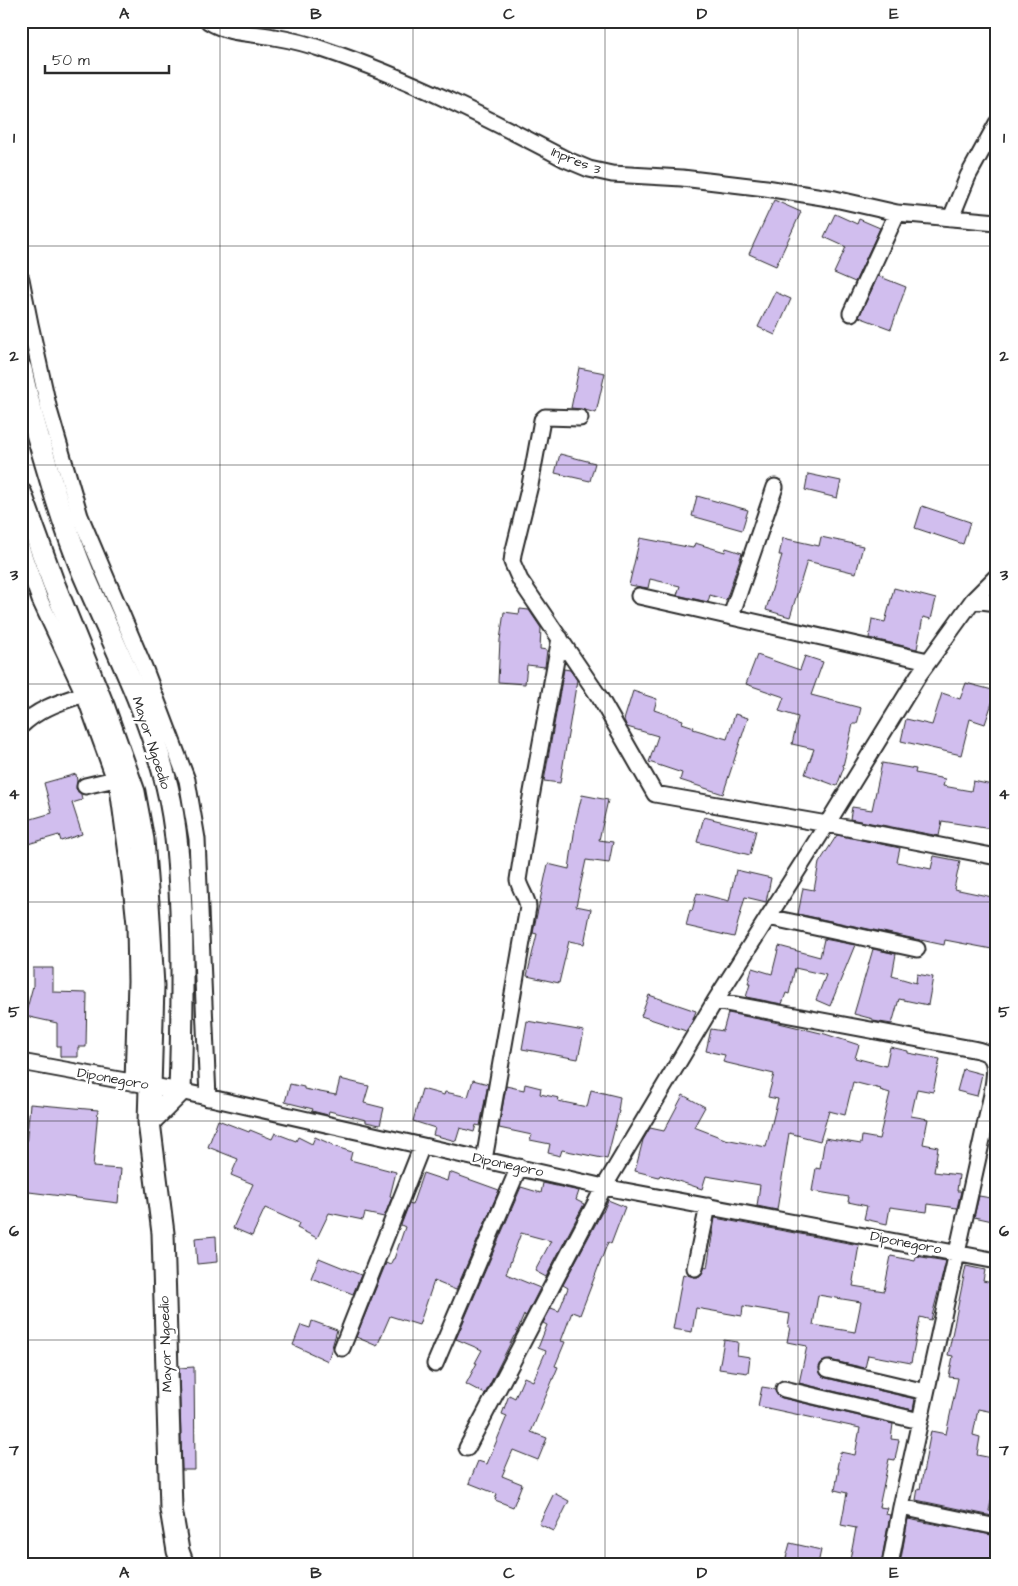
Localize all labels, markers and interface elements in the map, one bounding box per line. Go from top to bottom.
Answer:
text: A [119,3,130,25]
text: B [310,3,322,25]
text: C [503,3,515,25]
text: D [697,3,708,25]
text: E [889,3,899,25]
scale bar [45,42,169,74]
text: 50 m [52,50,90,71]
text: 1 [13,127,16,149]
text: 1 [1003,127,1006,149]
street label: Inpres 3 [548,142,604,180]
text: 2 [8,345,19,367]
text: 2 [998,345,1009,367]
text: 3 [9,564,19,586]
text: 3 [999,564,1009,586]
street label: Mayor Ngoedio [127,694,175,792]
text: 4 [9,783,20,805]
text: 4 [999,783,1010,805]
text: 5 [8,1001,20,1023]
text: 5 [998,1001,1010,1023]
street label: Diponegoro [76,1063,150,1095]
street label: Diponegoro [471,1148,545,1182]
text: 6 [9,1220,19,1242]
text: 6 [999,1220,1009,1242]
street label: Diponegoro [869,1226,943,1260]
street label: Mayor Ngoedio [154,1295,178,1392]
text: 7 [8,1439,19,1461]
text: 7 [998,1439,1009,1461]
text: A [119,1562,130,1584]
text: B [310,1562,322,1584]
text: C [503,1562,515,1584]
text: D [697,1562,708,1584]
text: E [889,1562,899,1584]

